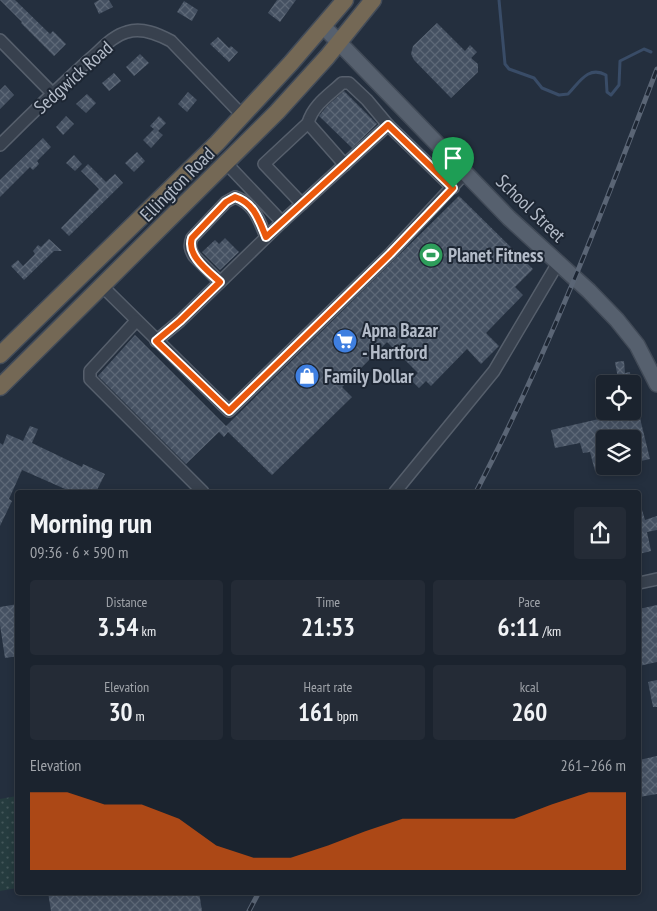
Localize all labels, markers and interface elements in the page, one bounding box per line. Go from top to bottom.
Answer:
street label: Sedgwick Road [29,35,117,119]
pin [432,137,474,188]
street label: Ellington Road [135,142,219,226]
icon: arrive [439,144,467,172]
street label: School Street [491,169,571,248]
sports icon: Planet Fitness [418,242,444,268]
place label: Planet Fitness [448,243,544,267]
place label: Apna Bazar - Hartford [361,318,439,364]
supermarket icon: Apna Bazar - Hartford [332,328,358,354]
shop icon: Family Dollar [294,363,320,389]
place label: Family Dollar [324,364,414,388]
map controls [596,375,641,475]
button: locate [596,375,641,420]
button: layers [596,430,641,475]
text: Morning run [30,504,152,541]
button: share [574,507,626,559]
text: 09:36 · 6 × 590 m [30,542,128,562]
text: Distance [106,593,147,611]
text: Time [316,593,340,611]
text: Pace [518,593,540,611]
text: 3.54 [97,611,138,643]
text: 21:53 [301,611,355,643]
text: 6:11 [497,611,540,643]
text: km [138,622,156,640]
text: /km [540,622,561,640]
text: Elevation [104,678,149,696]
text: Heart rate [304,678,352,696]
text: kcal [520,678,539,696]
text: 30 [109,696,133,728]
text: 161 [298,696,334,728]
text: 260 [511,696,547,728]
text: m [133,707,145,725]
text: bpm [334,707,358,725]
text: Elevation [30,755,81,775]
text: 261–266 m [561,755,626,775]

